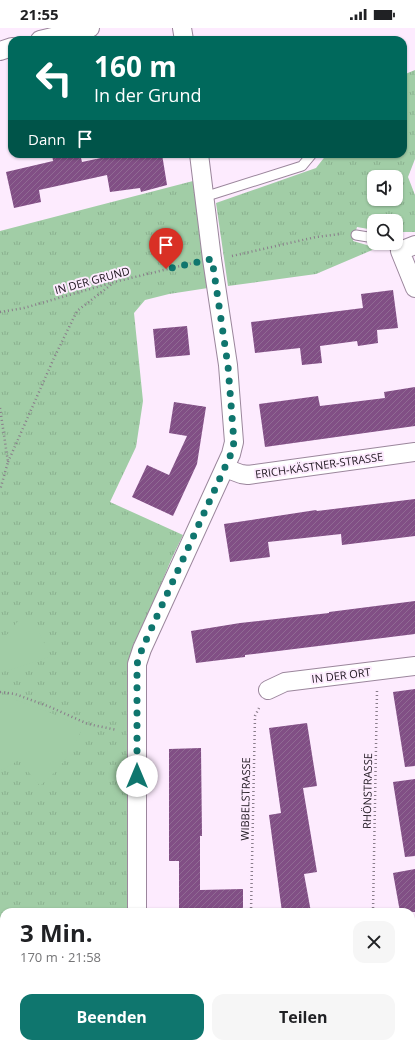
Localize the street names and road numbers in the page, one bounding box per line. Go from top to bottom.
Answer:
street label: IN DER GRUND [53,263,131,297]
street label: ERICH-KÄSTNER-STRASSE [254,449,384,481]
street label: IN DER ORT [311,664,371,686]
street label: RHÖNSTRASSE [359,753,375,829]
street label: WIBBELSTRASSE [237,757,253,841]

